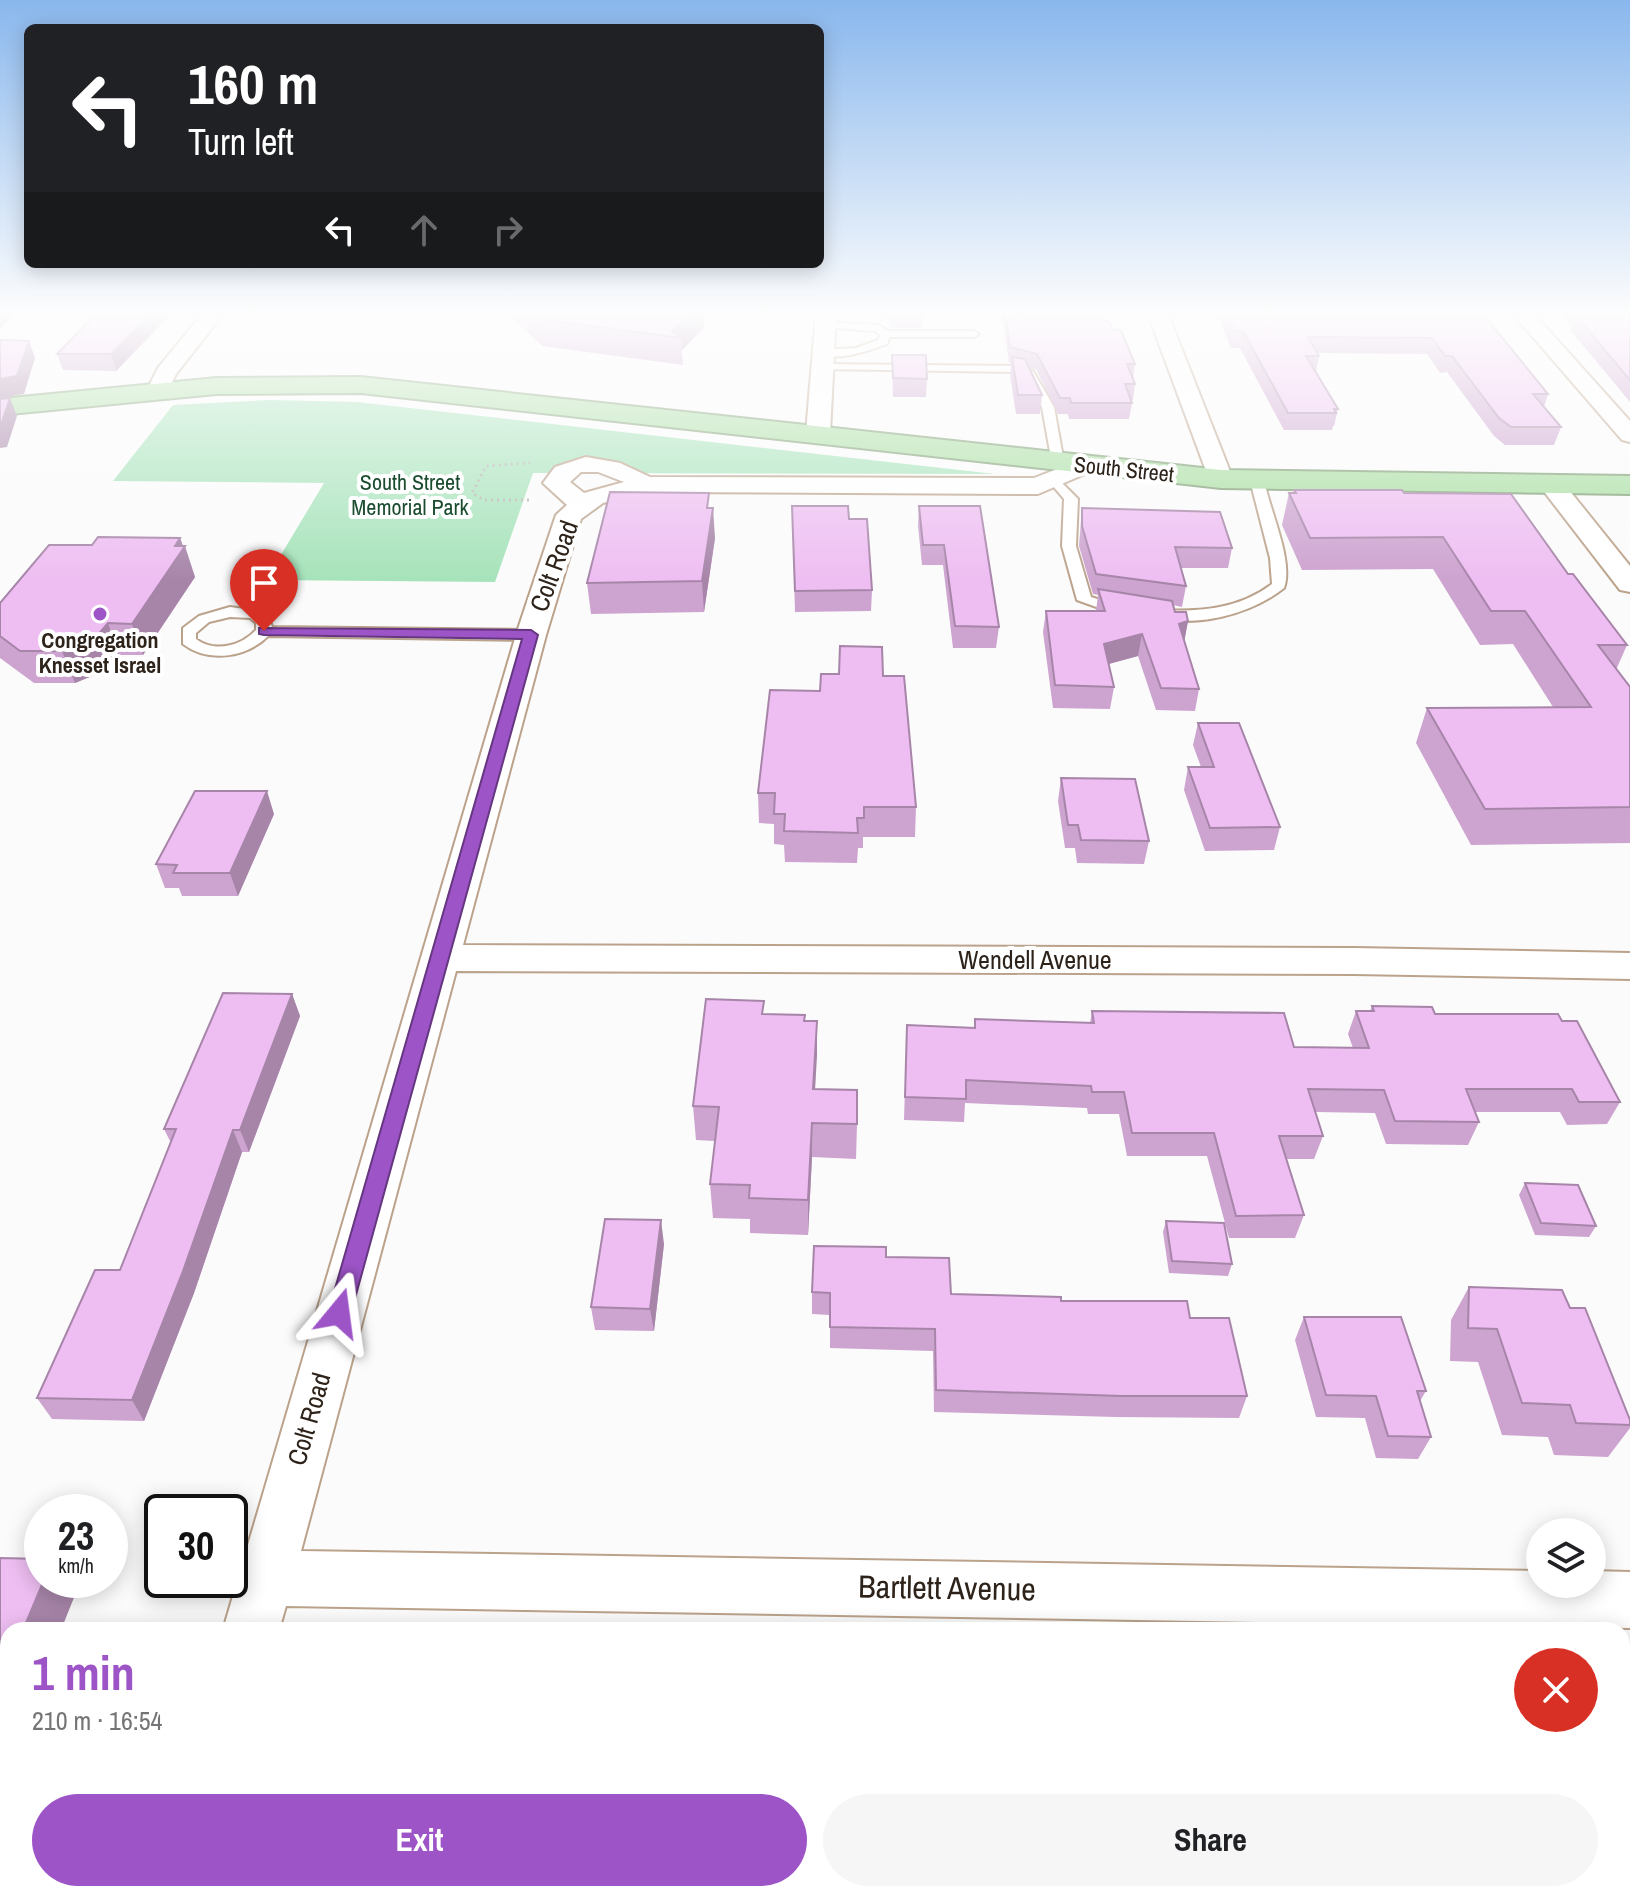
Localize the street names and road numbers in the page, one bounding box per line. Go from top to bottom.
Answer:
street label: South Street [1073,449,1175,489]
street label: Colt Road [521,515,586,616]
street label: Wendell Avenue [958,942,1112,977]
street label: Colt Road [279,1368,338,1469]
street label: Bartlett Avenue [858,1564,1036,1611]

